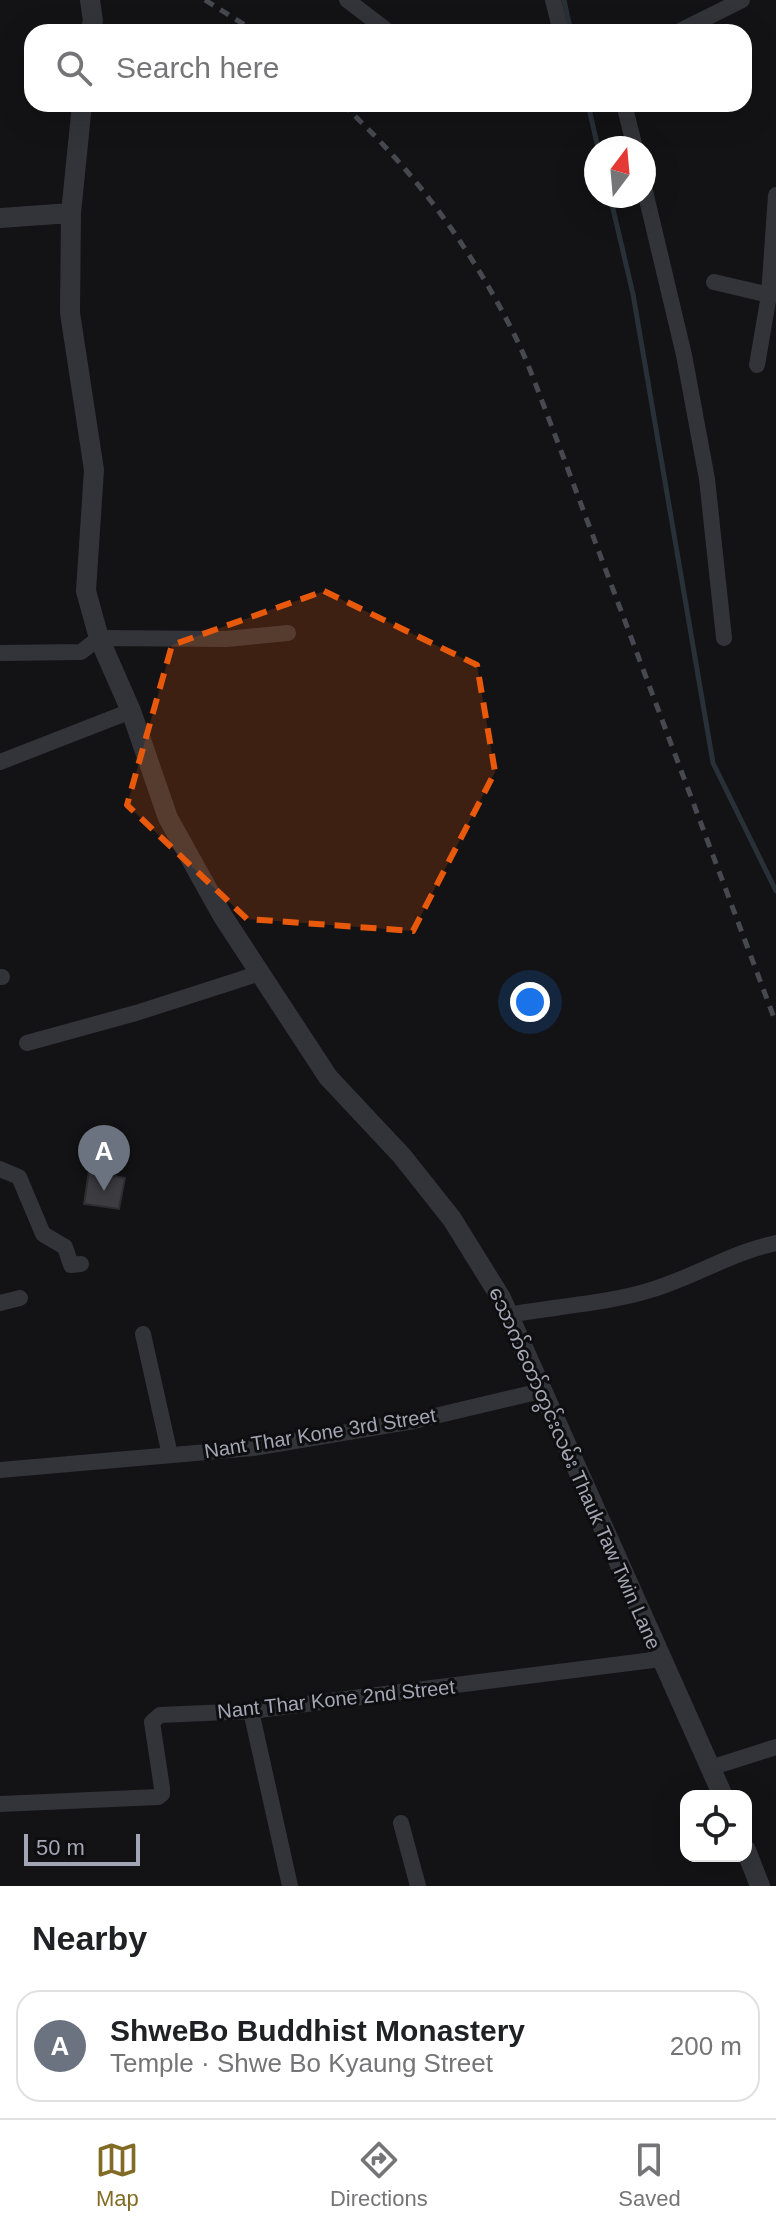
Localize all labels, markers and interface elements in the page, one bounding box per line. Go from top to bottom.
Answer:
search box [24,24,752,112]
icon: search [52,46,96,90]
text: Search here [116,51,279,84]
north arrow [584,136,656,208]
your location [510,982,550,1022]
pin: A [78,1125,130,1191]
street label: သောက်တော်တွင်းလမ်း Thauk Taw Twin Lane [480,1282,668,1655]
street label: Nant Thar Kone 3rd Street [203,1404,438,1462]
street label: Nant Thar Kone 2nd Street [216,1676,456,1722]
map controls [680,1790,752,1862]
button: locate [680,1790,752,1862]
scale bar [24,1830,140,1866]
text: 50 m [36,1835,85,1860]
text: Nearby [32,1919,147,1957]
text: ShweBo Buddhist Monastery [110,2014,525,2047]
text: A [51,2031,69,2061]
text: 200 m [670,2031,742,2061]
text: Temple · Shwe Bo Kyaung Street [110,2048,493,2078]
tab: Map [95,2138,139,2212]
tab: Directions [330,2138,428,2212]
tab: Saved [618,2138,681,2212]

